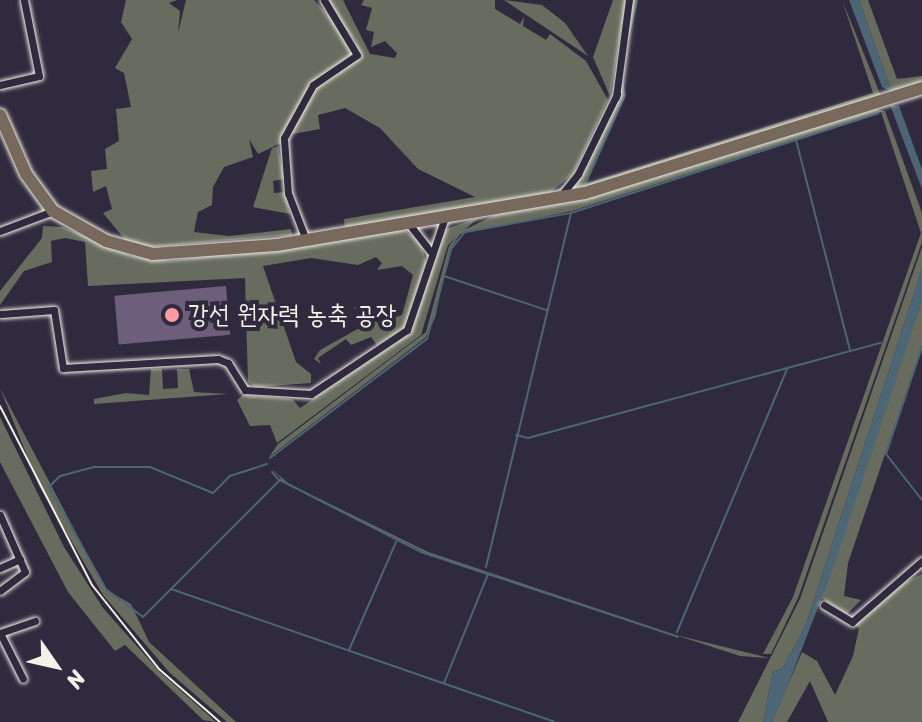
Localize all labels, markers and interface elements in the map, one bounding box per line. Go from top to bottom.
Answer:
place label: 강선 원자력 농축 공장 [188,299,397,331]
marker: 강선 원자력 농축 공장 [163,306,181,324]
north arrow [16,626,96,706]
text: N [56,662,97,697]

